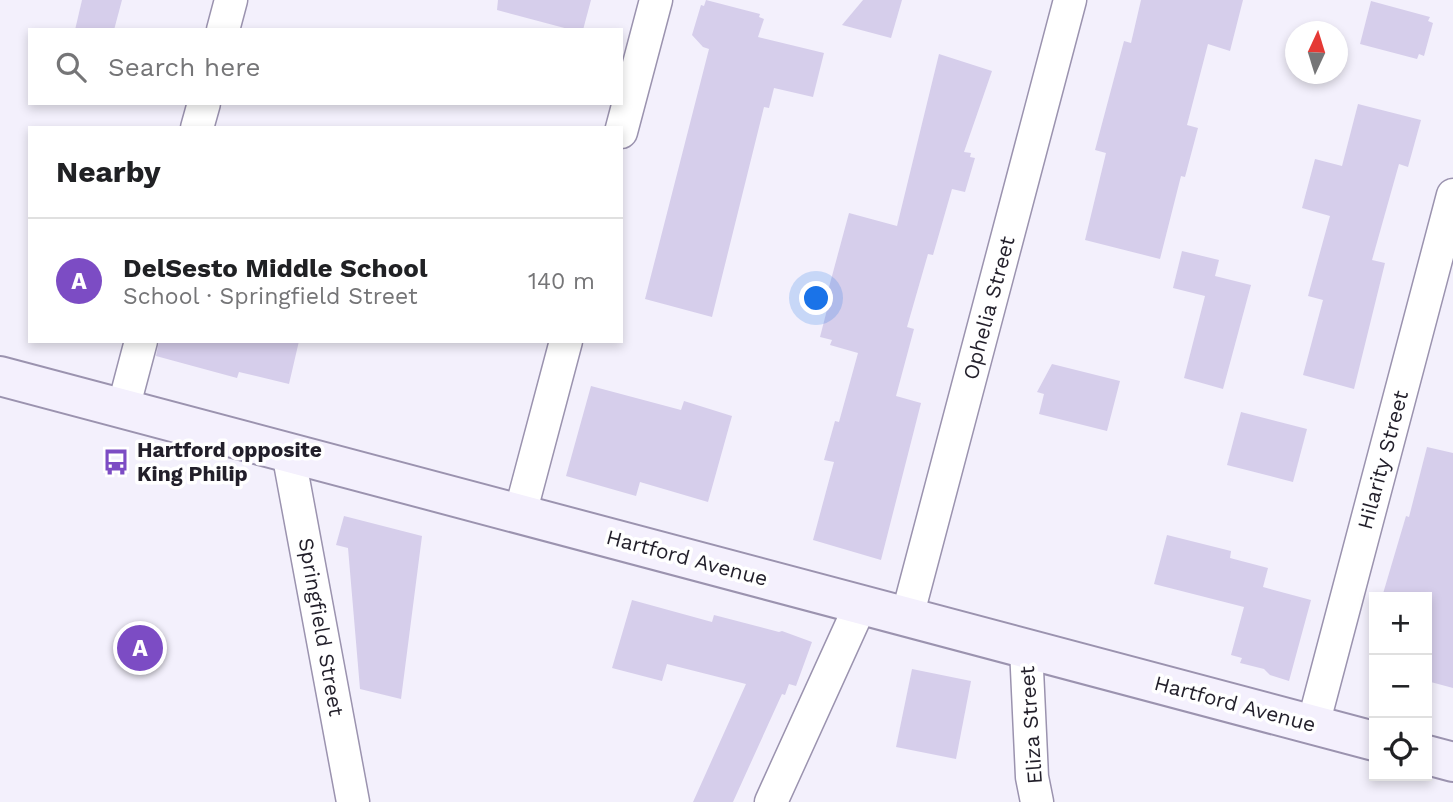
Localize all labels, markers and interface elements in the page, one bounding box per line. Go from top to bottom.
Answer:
north arrow [1285,21,1348,84]
search box [28,28,623,105]
icon: search [52,48,90,86]
text: Search here [108,52,260,82]
text: Nearby [56,154,161,189]
street label: Ophelia Street [957,233,1020,382]
text: DelSesto Middle School [123,253,427,283]
text: A [71,268,87,295]
text: 140 m [528,268,595,295]
your location [799,281,833,315]
text: School · Springfield Street [123,283,418,310]
street label: Hilarity Street [1352,387,1413,532]
place label: Hartford opposite King Philip [137,437,322,486]
bus stop icon: Hartford opposite King Philip [101,447,131,477]
street label: Hartford Avenue [604,524,771,591]
street label: Springfield Street [293,536,350,718]
map controls [1369,592,1432,781]
button: + [1369,592,1432,655]
pin: A [117,622,163,674]
button: − [1369,655,1432,718]
street label: Eliza Street [1014,665,1047,785]
street label: Hartford Avenue [1152,670,1319,737]
button: locate [1369,718,1432,781]

